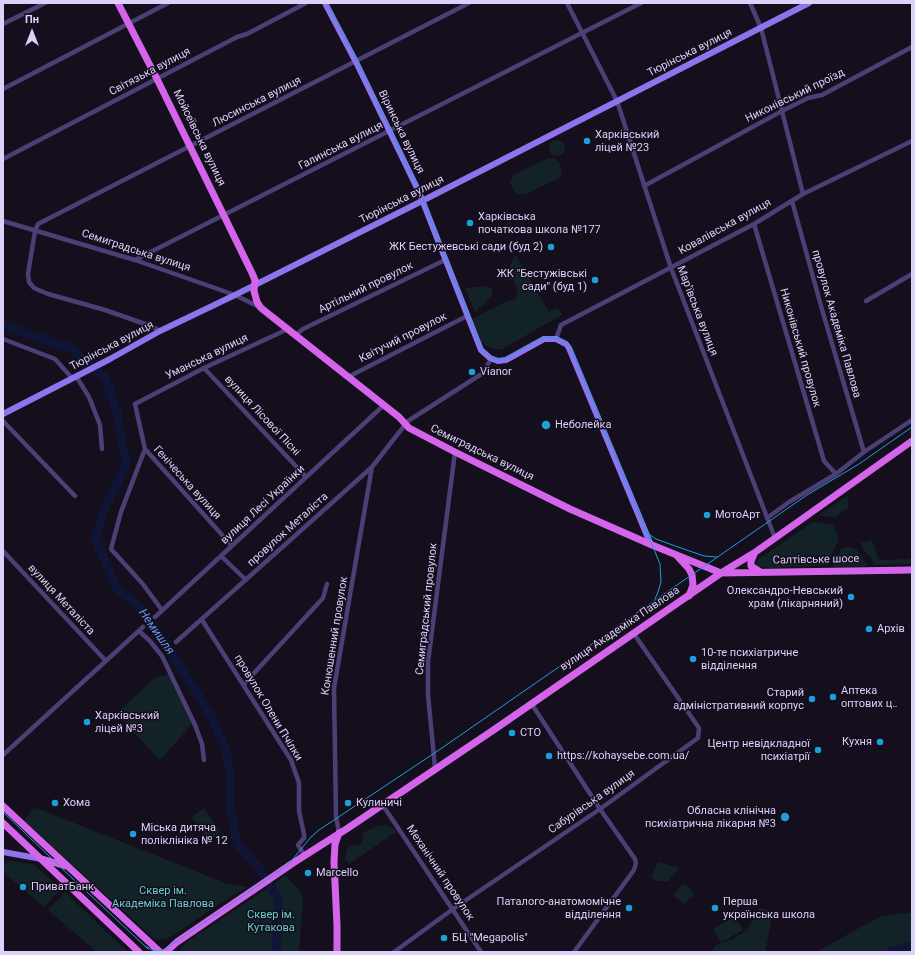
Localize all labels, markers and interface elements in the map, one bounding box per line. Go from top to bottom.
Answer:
north arrow [12,12,52,52]
text: Пн [25,13,39,26]
street label: Тюрінська вулиця [646,26,734,80]
street label: Світязька вулиця [107,45,193,99]
street label: Никонівський проїзд [743,66,847,126]
street label: Люсинська вулиця [210,74,304,130]
street label: Мойсеївська вулиця [170,88,228,188]
street label: Віринська вулиця [375,88,427,176]
street label: Галинська вулиця [297,119,385,173]
place label: Харківський ліцей №23 [595,128,659,154]
marker: Харківський ліцей №23 [582,136,592,146]
street label: Тюрінська вулиця [358,173,446,227]
street label: Ковалівська вулиця [676,196,774,258]
place label: Харківська початкова школа №177 [478,210,601,236]
marker: Харківська початкова школа №177 [465,218,475,228]
street label: Семиградська вулиця [80,227,192,275]
place label: ЖК Бестужевські сади (буд 2) [389,240,543,254]
marker: ЖК Бестужевські сади (буд 2) [546,242,556,252]
street label: провулок Академіка Павлова [809,248,863,400]
street label: Артільний провулок [317,259,415,317]
street label: Мар'ївська вулиця [674,264,720,358]
place label: ЖК "Бестужівські сади" (буд 1) [497,267,587,293]
marker: ЖК "Бестужівські сади" (буд 1) [590,275,600,285]
street label: Никонівський провулок [777,287,823,409]
street label: Квітучий провулок [357,310,449,366]
street label: Тюрінська вулиця [68,318,156,374]
street label: Уманська вулиця [164,331,250,383]
place label: Vianor [480,365,512,379]
marker: Vianor [467,367,477,377]
street label: вулиця Лісової Пісні [221,373,303,459]
place label: Неболейка [555,418,611,432]
marker: Неболейка [540,419,552,431]
street label: Семиградська вулиця [428,422,536,484]
street label: Генічеська вулиця [150,443,224,523]
street label: вулиця Лесі Українки [218,463,308,547]
street label: провулок Металіста [245,490,331,570]
place label: МотоАрт [715,508,760,522]
marker: МотоАрт [702,510,712,520]
street label: Семиградський провулок [414,542,440,676]
street label: Салтівське шосе [773,553,859,567]
street label: вулиця Металіста [25,562,97,638]
street label: Конюшенний провулок [319,576,351,696]
street label: вулиця Академіка Павлова [558,584,682,674]
place label: Олександро-Невський храм (лікарняний) [727,584,843,610]
marker: Олександро-Невський храм (лікарняний) [846,592,856,602]
water label: Немишля [135,606,177,658]
place label: Архів [877,622,905,636]
marker: Архів [864,624,874,634]
place label: 10-те психіатричне відділення [701,646,798,672]
street label: провулок Олени Пчілки [231,652,305,764]
marker: 10-те психіатричне відділення [688,654,698,664]
place label: Аптека оптових ц‥ [841,684,897,710]
place label: Старий адміністративний корпус [673,686,804,712]
marker: Аптека оптових ц‥ [828,692,838,702]
marker: Старий адміністративний корпус [807,694,817,704]
place label: Харківський ліцей №3 [95,709,159,735]
marker: Харківський ліцей №3 [82,717,92,727]
place label: СТО [520,726,541,740]
marker: СТО [507,728,517,738]
place label: Кухня [842,735,872,749]
place label: Центр невідкладної психіатрії [708,737,810,763]
marker: Кухня [875,737,885,747]
marker: Центр невідкладної психіатрії [813,745,823,755]
place label: https://kohaysebe.com.ua/ [557,749,689,763]
marker: https://kohaysebe.com.ua/ [544,751,554,761]
street label: Сабурівська вулиця [546,767,638,837]
place label: Хома [63,796,90,810]
place label: Кулиничі [356,796,402,810]
marker: Хома [50,798,60,808]
marker: Кулиничі [343,798,353,808]
place label: Обласна клінічна психіатрична лікарня №3 [645,804,776,830]
marker: Обласна клінічна психіатрична лікарня №3 [779,811,791,823]
place label: Міська дитяча поліклініка № 12 [141,821,228,847]
street label: Механічний провулок [403,823,477,923]
marker: Міська дитяча поліклініка № 12 [128,829,138,839]
place label: Marcello [316,866,358,880]
marker: Marcello [303,868,313,878]
place label: ПриватБанк [31,880,94,894]
marker: ПриватБанк [18,882,28,892]
park label: Сквер ім. Академіка Павлова [112,884,214,910]
place label: Паталого-анатомомічне відділення [497,895,621,921]
place label: Перша українська школа [723,895,815,921]
marker: Паталого-анатомомічне відділення [624,903,634,913]
marker: Перша українська школа [710,903,720,913]
park label: Сквер ім. Кутакова [247,908,295,934]
place label: БЦ "Megapolis" [452,931,528,945]
marker: БЦ "Megapolis" [439,933,449,943]

